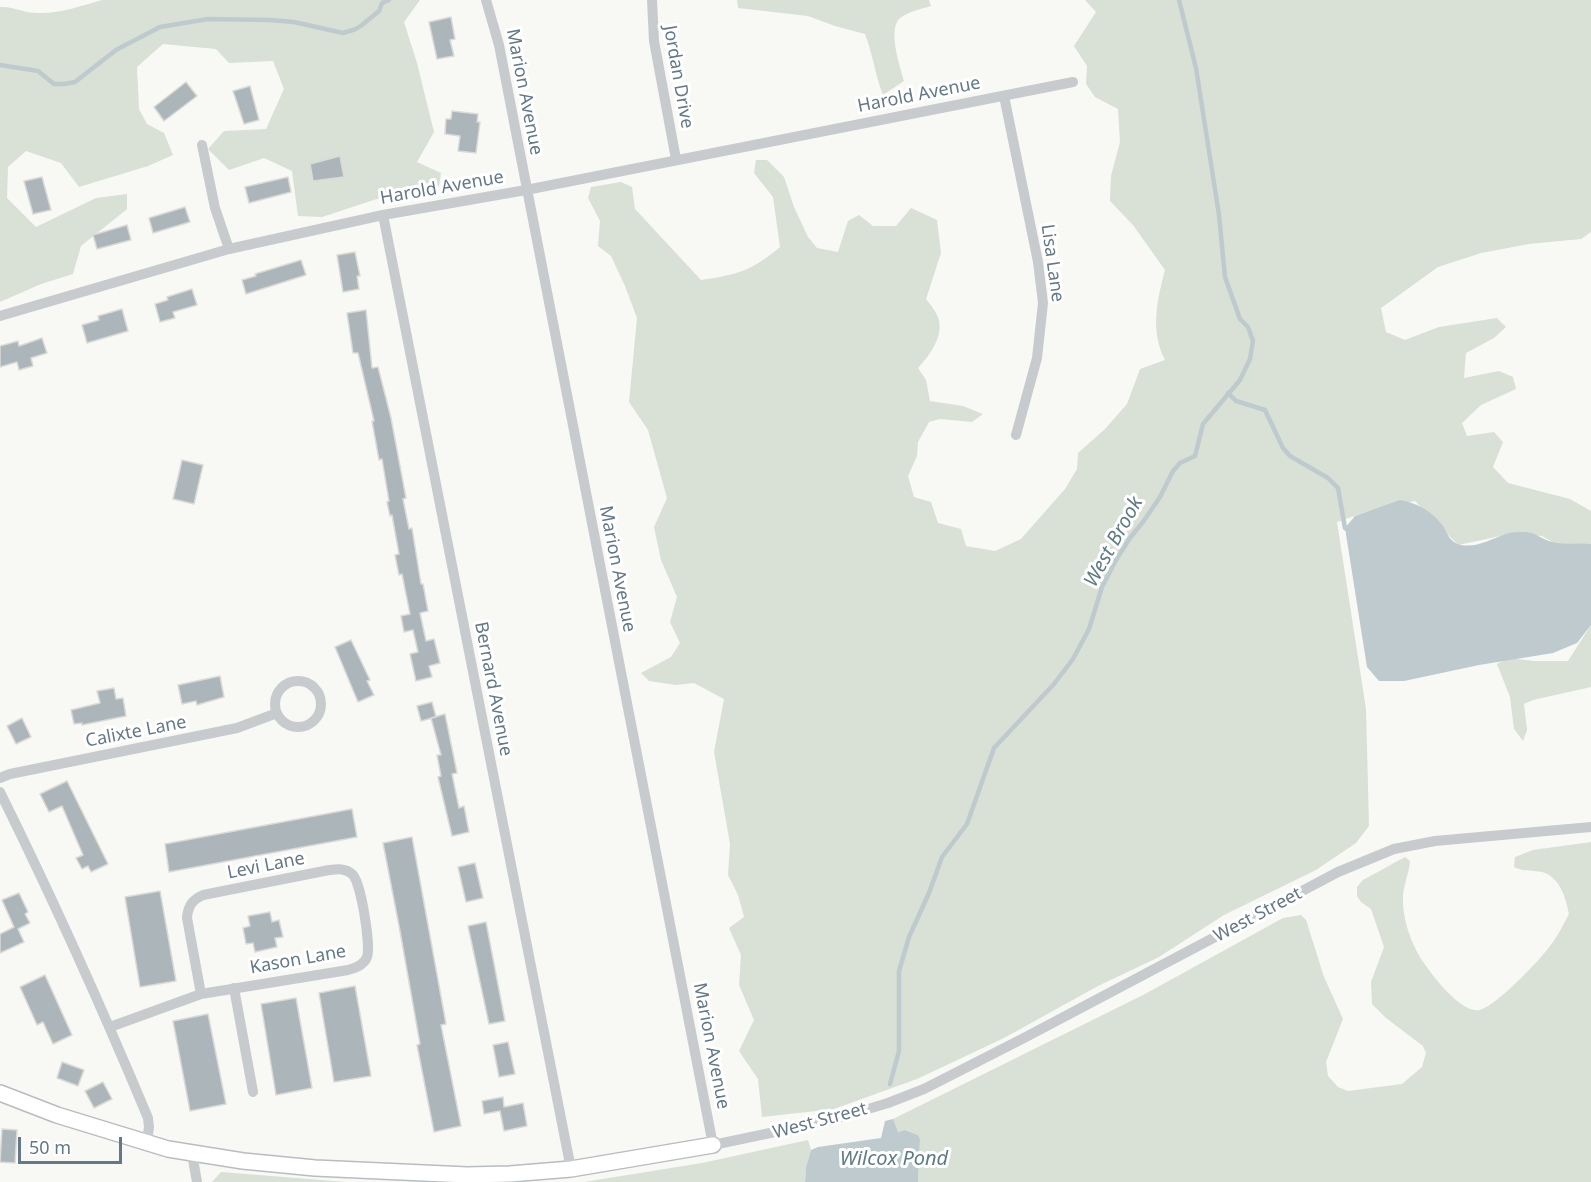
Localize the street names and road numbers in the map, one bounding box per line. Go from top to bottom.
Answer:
street label: Jordan Drive [658,24,698,130]
street label: Marion Avenue [501,27,547,157]
street label: Harold Avenue [856,72,982,118]
street label: Harold Avenue [379,167,505,209]
street label: Lisa Lane [1036,223,1068,303]
street label: Marion Avenue [594,504,640,634]
street label: Bernard Avenue [469,620,517,758]
street label: Calixte Lane [84,712,188,752]
street label: Levi Lane [225,848,307,884]
street label: West Street [1210,883,1306,947]
street label: Kason Lane [248,941,348,979]
street label: Marion Avenue [688,981,734,1111]
street label: West Street [771,1098,869,1144]

